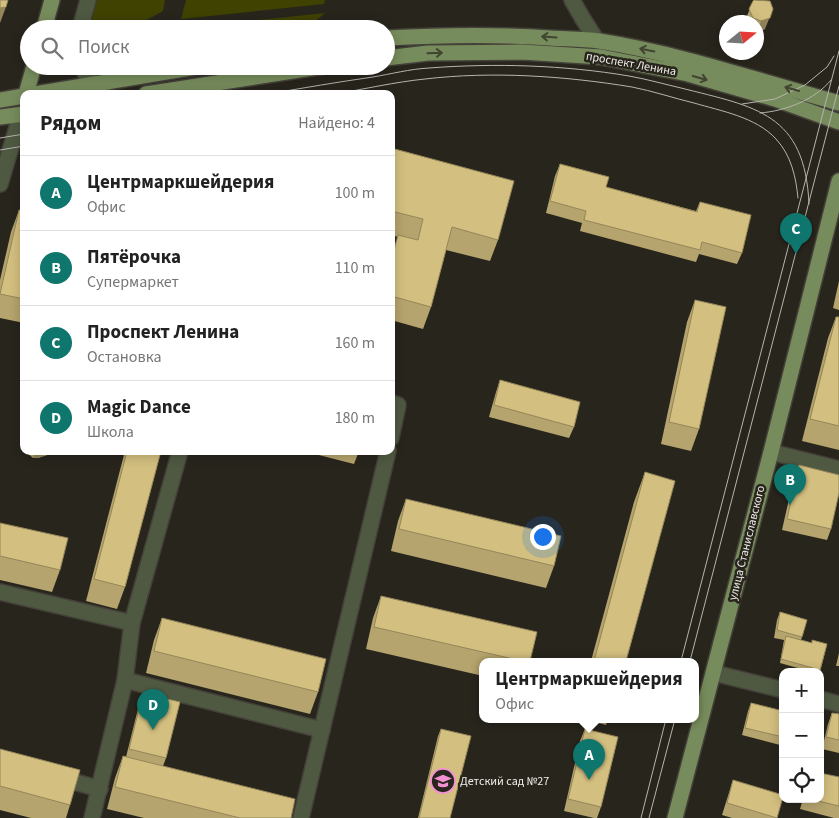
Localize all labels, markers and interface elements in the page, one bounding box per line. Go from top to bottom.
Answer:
north arrow [719,15,764,60]
search box [20,20,395,75]
one-way arrow [541,33,557,42]
icon: search [38,34,66,62]
text: Поиск [78,34,129,61]
one-way arrow [640,45,656,54]
street label: проспект Ленина [585,48,677,80]
one-way arrow [426,49,442,58]
one-way arrow [691,73,707,83]
one-way arrow [785,84,801,94]
text: Рядом [40,108,101,138]
text: Найдено: 4 [298,112,375,134]
text: Центрмаркшейдерия [87,169,274,196]
text: A [51,182,61,204]
text: 100 m [335,182,375,204]
text: Офис [87,196,126,218]
pin: C [780,213,812,254]
text: Пятёрочка [87,244,181,271]
text: B [51,257,61,279]
text: 110 m [335,257,375,279]
text: Супермаркет [87,271,179,293]
text: Проспект Ленина [87,319,239,346]
text: C [51,332,61,354]
text: 160 m [335,332,375,354]
text: Остановка [87,346,161,368]
text: Magic Dance [87,394,191,421]
text: D [51,407,61,429]
text: 180 m [335,407,375,429]
text: Школа [87,421,134,443]
pin: B [774,464,806,505]
street label: улица Станиславского [724,484,770,602]
your location [530,524,556,550]
popup [479,658,699,723]
text: Центрмаркшейдерия [495,666,683,693]
map controls [779,668,824,803]
button: + [779,668,824,713]
pin: D [137,689,169,730]
text: Офис [495,693,534,715]
button: − [779,713,824,758]
pin: A [573,739,605,780]
button: locate [779,758,824,803]
school or university icon: Детский сад №27 [430,768,456,794]
place label: Детский сад №27 [460,773,549,790]

